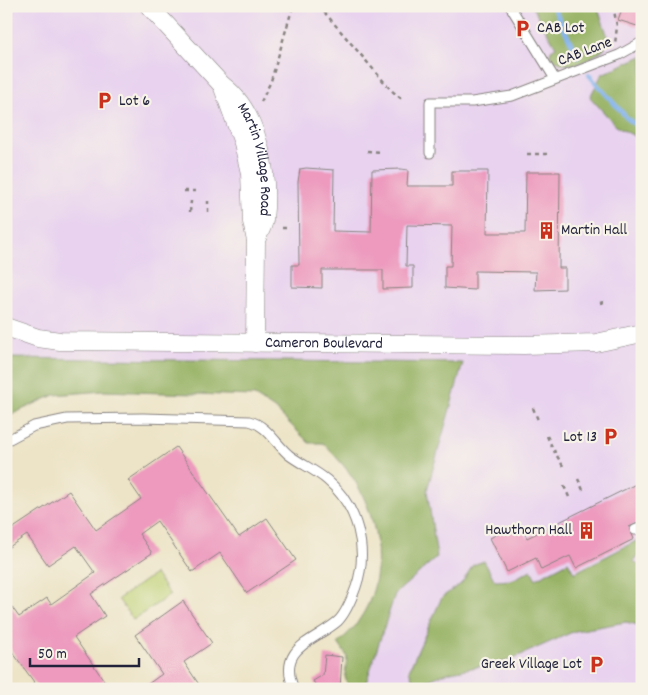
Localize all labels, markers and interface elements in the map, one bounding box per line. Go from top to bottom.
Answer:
place label: CAB Lot [537,17,585,40]
parking icon: CAB Lot [513,18,533,38]
street label: CAB Lane [555,31,615,73]
place label: Lot 6 [119,90,150,113]
parking icon: Lot 6 [95,91,115,111]
street label: Martin Village Road [231,98,277,217]
place label: Martin Hall [561,219,627,242]
building icon: Martin Hall [537,220,557,240]
street label: Cameron Boulevard [265,331,383,355]
place label: Lot 13 [563,426,597,449]
parking icon: Lot 13 [601,427,621,447]
place label: Hawthorn Hall [485,519,572,542]
building icon: Hawthorn Hall [576,520,596,540]
scale bar [30,635,139,667]
text: 50 m [38,644,67,666]
place label: Greek Village Lot [481,653,582,676]
parking icon: Greek Village Lot [586,654,606,674]

